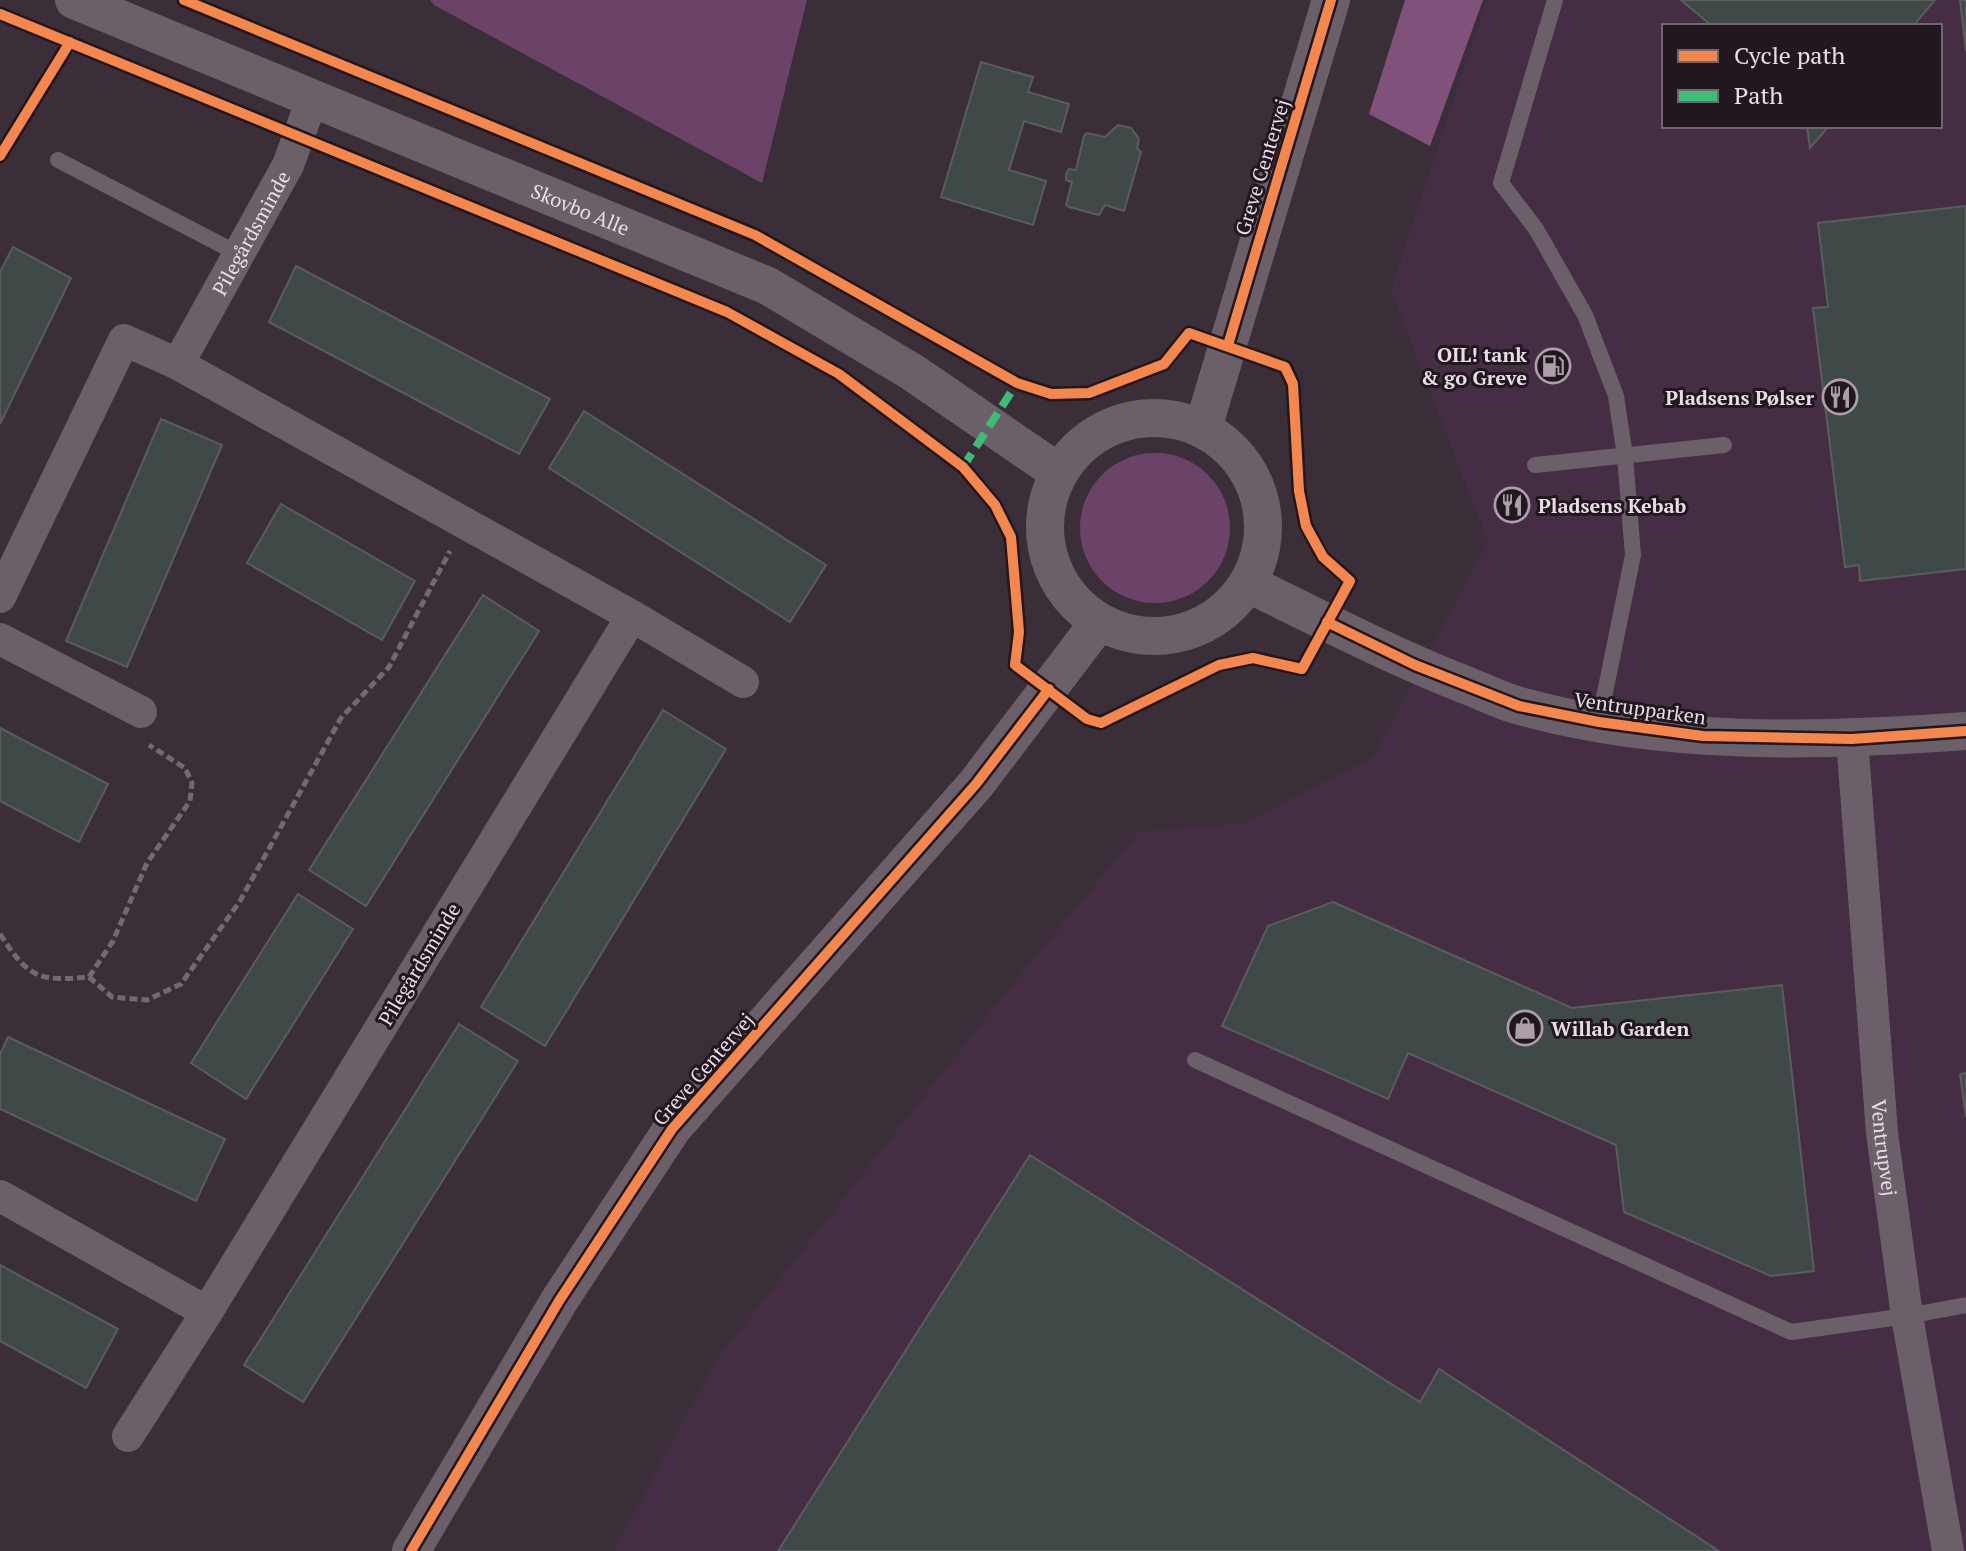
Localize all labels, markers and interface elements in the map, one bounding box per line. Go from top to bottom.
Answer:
legend [1662,24,1942,128]
text: Cycle path [1734,39,1845,71]
text: Path [1734,79,1783,111]
street label: Greve Centervej [1228,95,1296,239]
street label: Pilegårdsminde [205,166,296,300]
street label: Skovbo Alle [527,177,634,241]
place label: OIL! tank & go Greve [1421,341,1527,391]
fuel station icon: OIL! tank & go Greve [1534,347,1572,385]
restaurant icon: Pladsens Pølser [1821,378,1859,416]
place label: Pladsens Pølser [1665,384,1814,411]
restaurant icon: Pladsens Kebab [1493,486,1531,524]
place label: Pladsens Kebab [1538,492,1687,519]
street label: Ventrupparken [1572,685,1708,731]
street label: Pilegårdsminde [372,898,466,1030]
street label: Greve Centervej [646,1007,760,1131]
shop icon: Willab Garden [1506,1009,1544,1047]
place label: Willab Garden [1551,1015,1690,1042]
street label: Ventrupvej [1866,1098,1904,1198]

